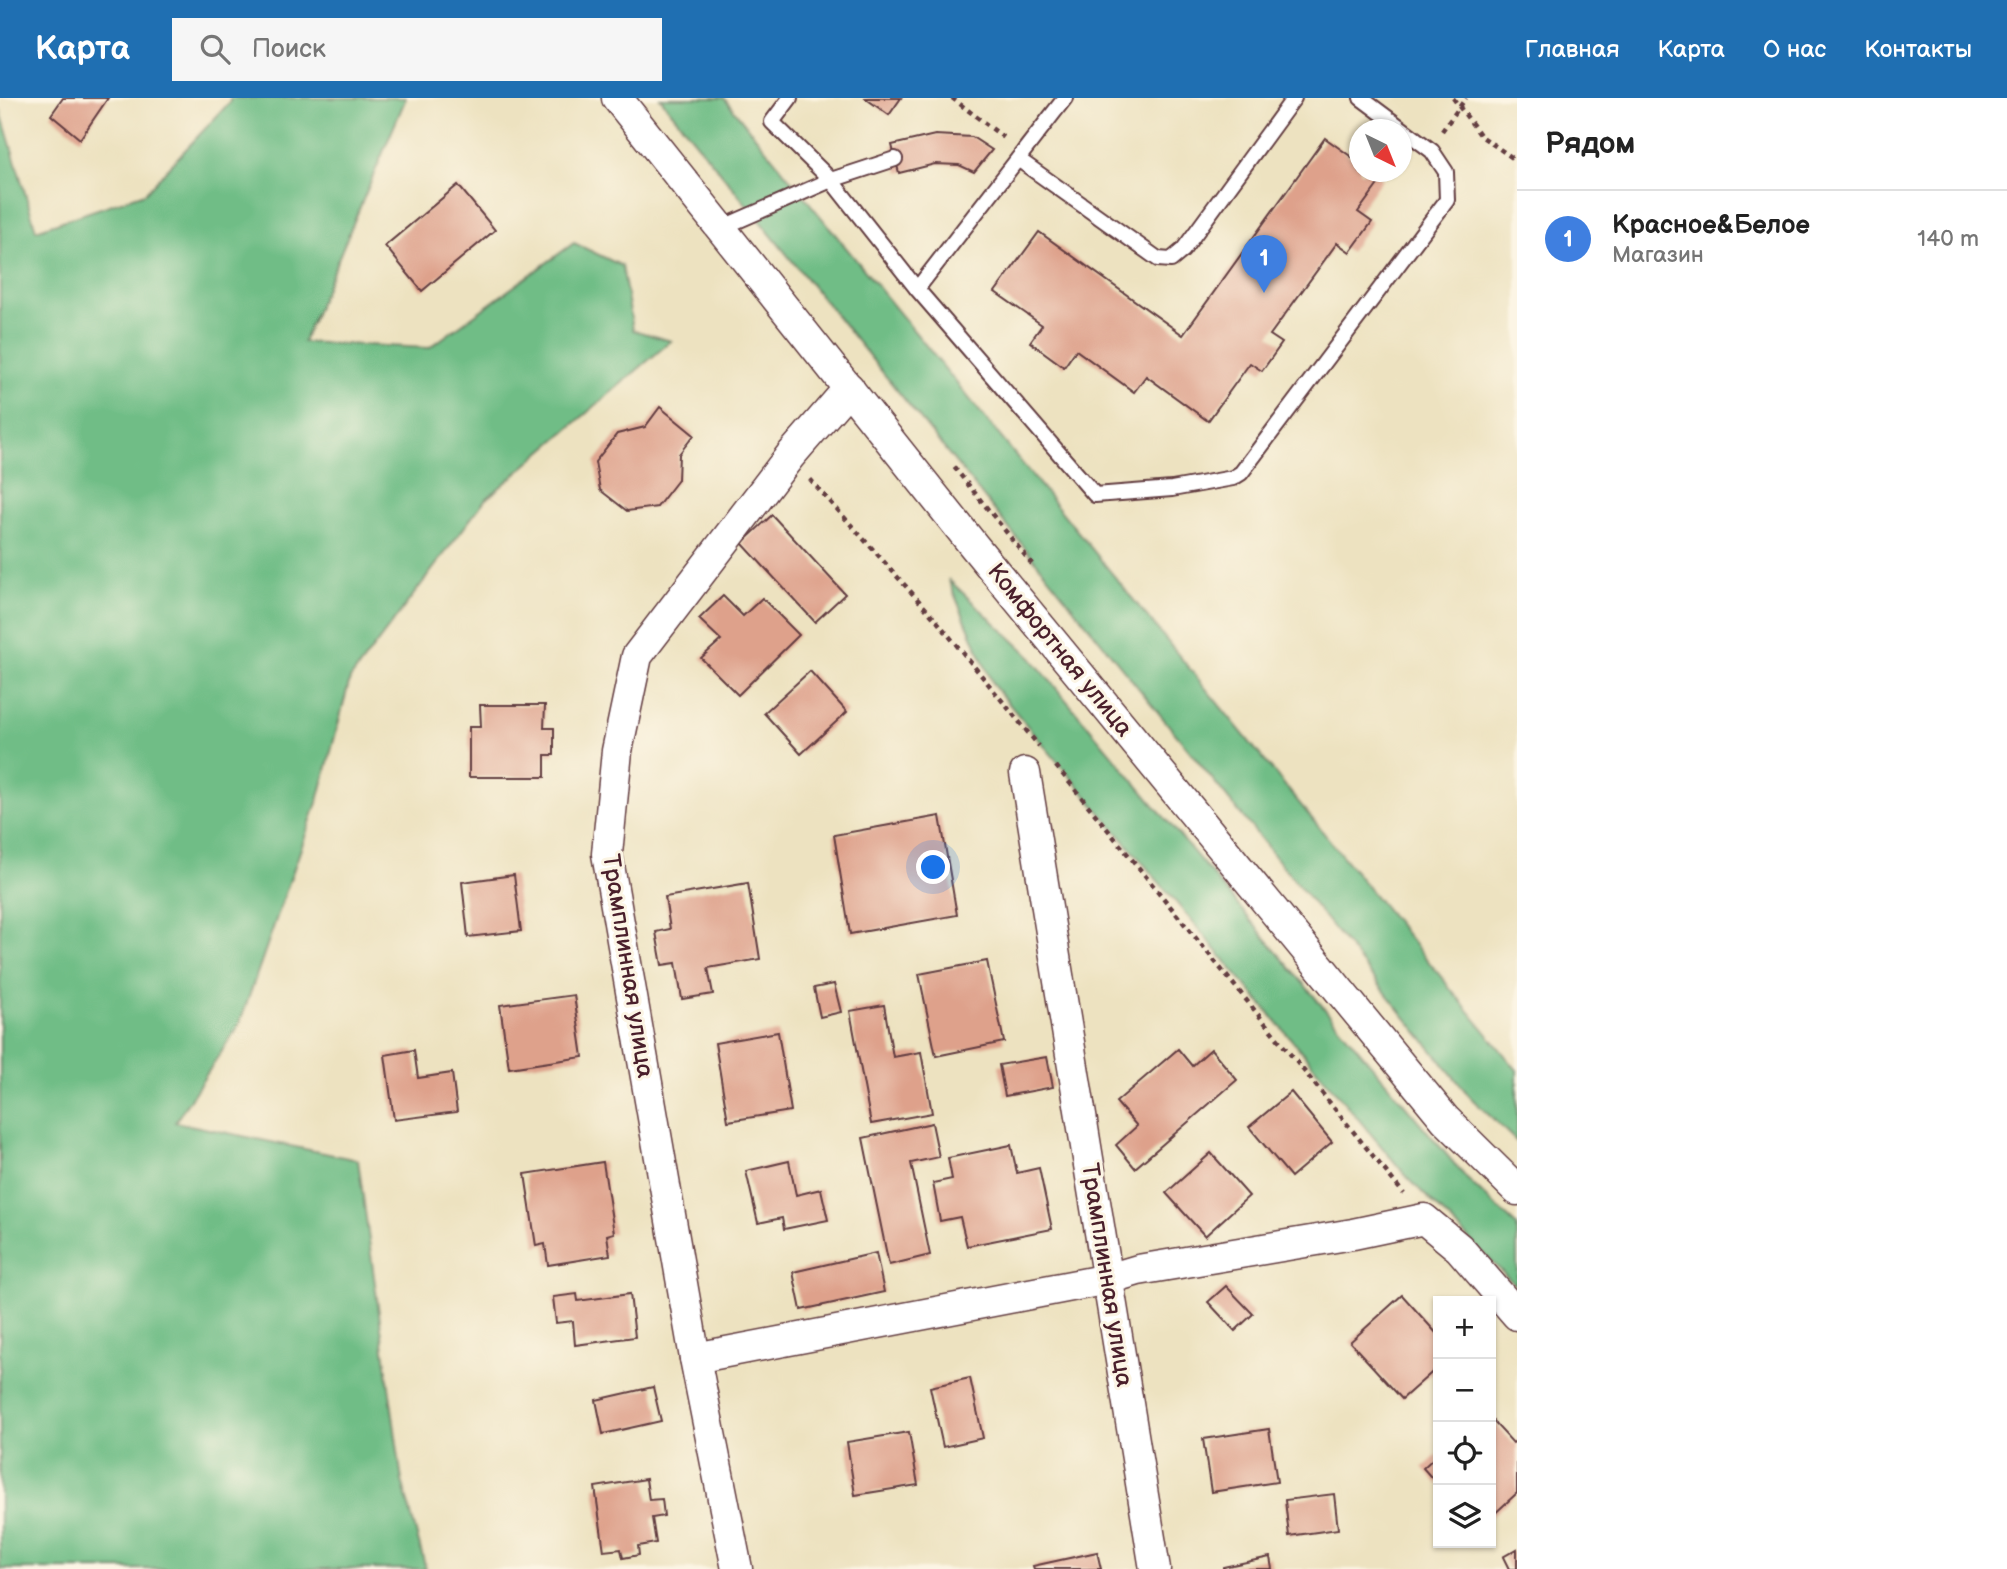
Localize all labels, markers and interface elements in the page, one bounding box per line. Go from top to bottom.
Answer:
search box [172,18,662,81]
text: Карта [35,29,130,69]
icon: search [196,30,234,68]
text: Поиск [252,34,326,65]
text: Главная [1525,35,1619,64]
text: Карта [1657,35,1725,64]
text: О нас [1763,35,1826,64]
text: Контакты [1864,35,1972,64]
north arrow [1349,119,1412,182]
text: Рядом [1545,126,1635,162]
text: Красное&Белое [1612,210,1810,241]
text: 1 [1563,225,1573,253]
text: 140 m [1917,225,1979,253]
pin: 1 [1241,235,1287,293]
text: Магазин [1612,241,1704,269]
street label: Комфортная улица [981,557,1139,743]
your location [916,850,950,884]
street label: Трамплинная улица [596,852,660,1080]
street label: Трамплинная улица [1075,1161,1139,1389]
map controls [1433,1296,1496,1548]
button: + [1433,1296,1496,1359]
button: − [1433,1359,1496,1422]
button: locate [1433,1422,1496,1485]
button: layers [1433,1485,1496,1548]

